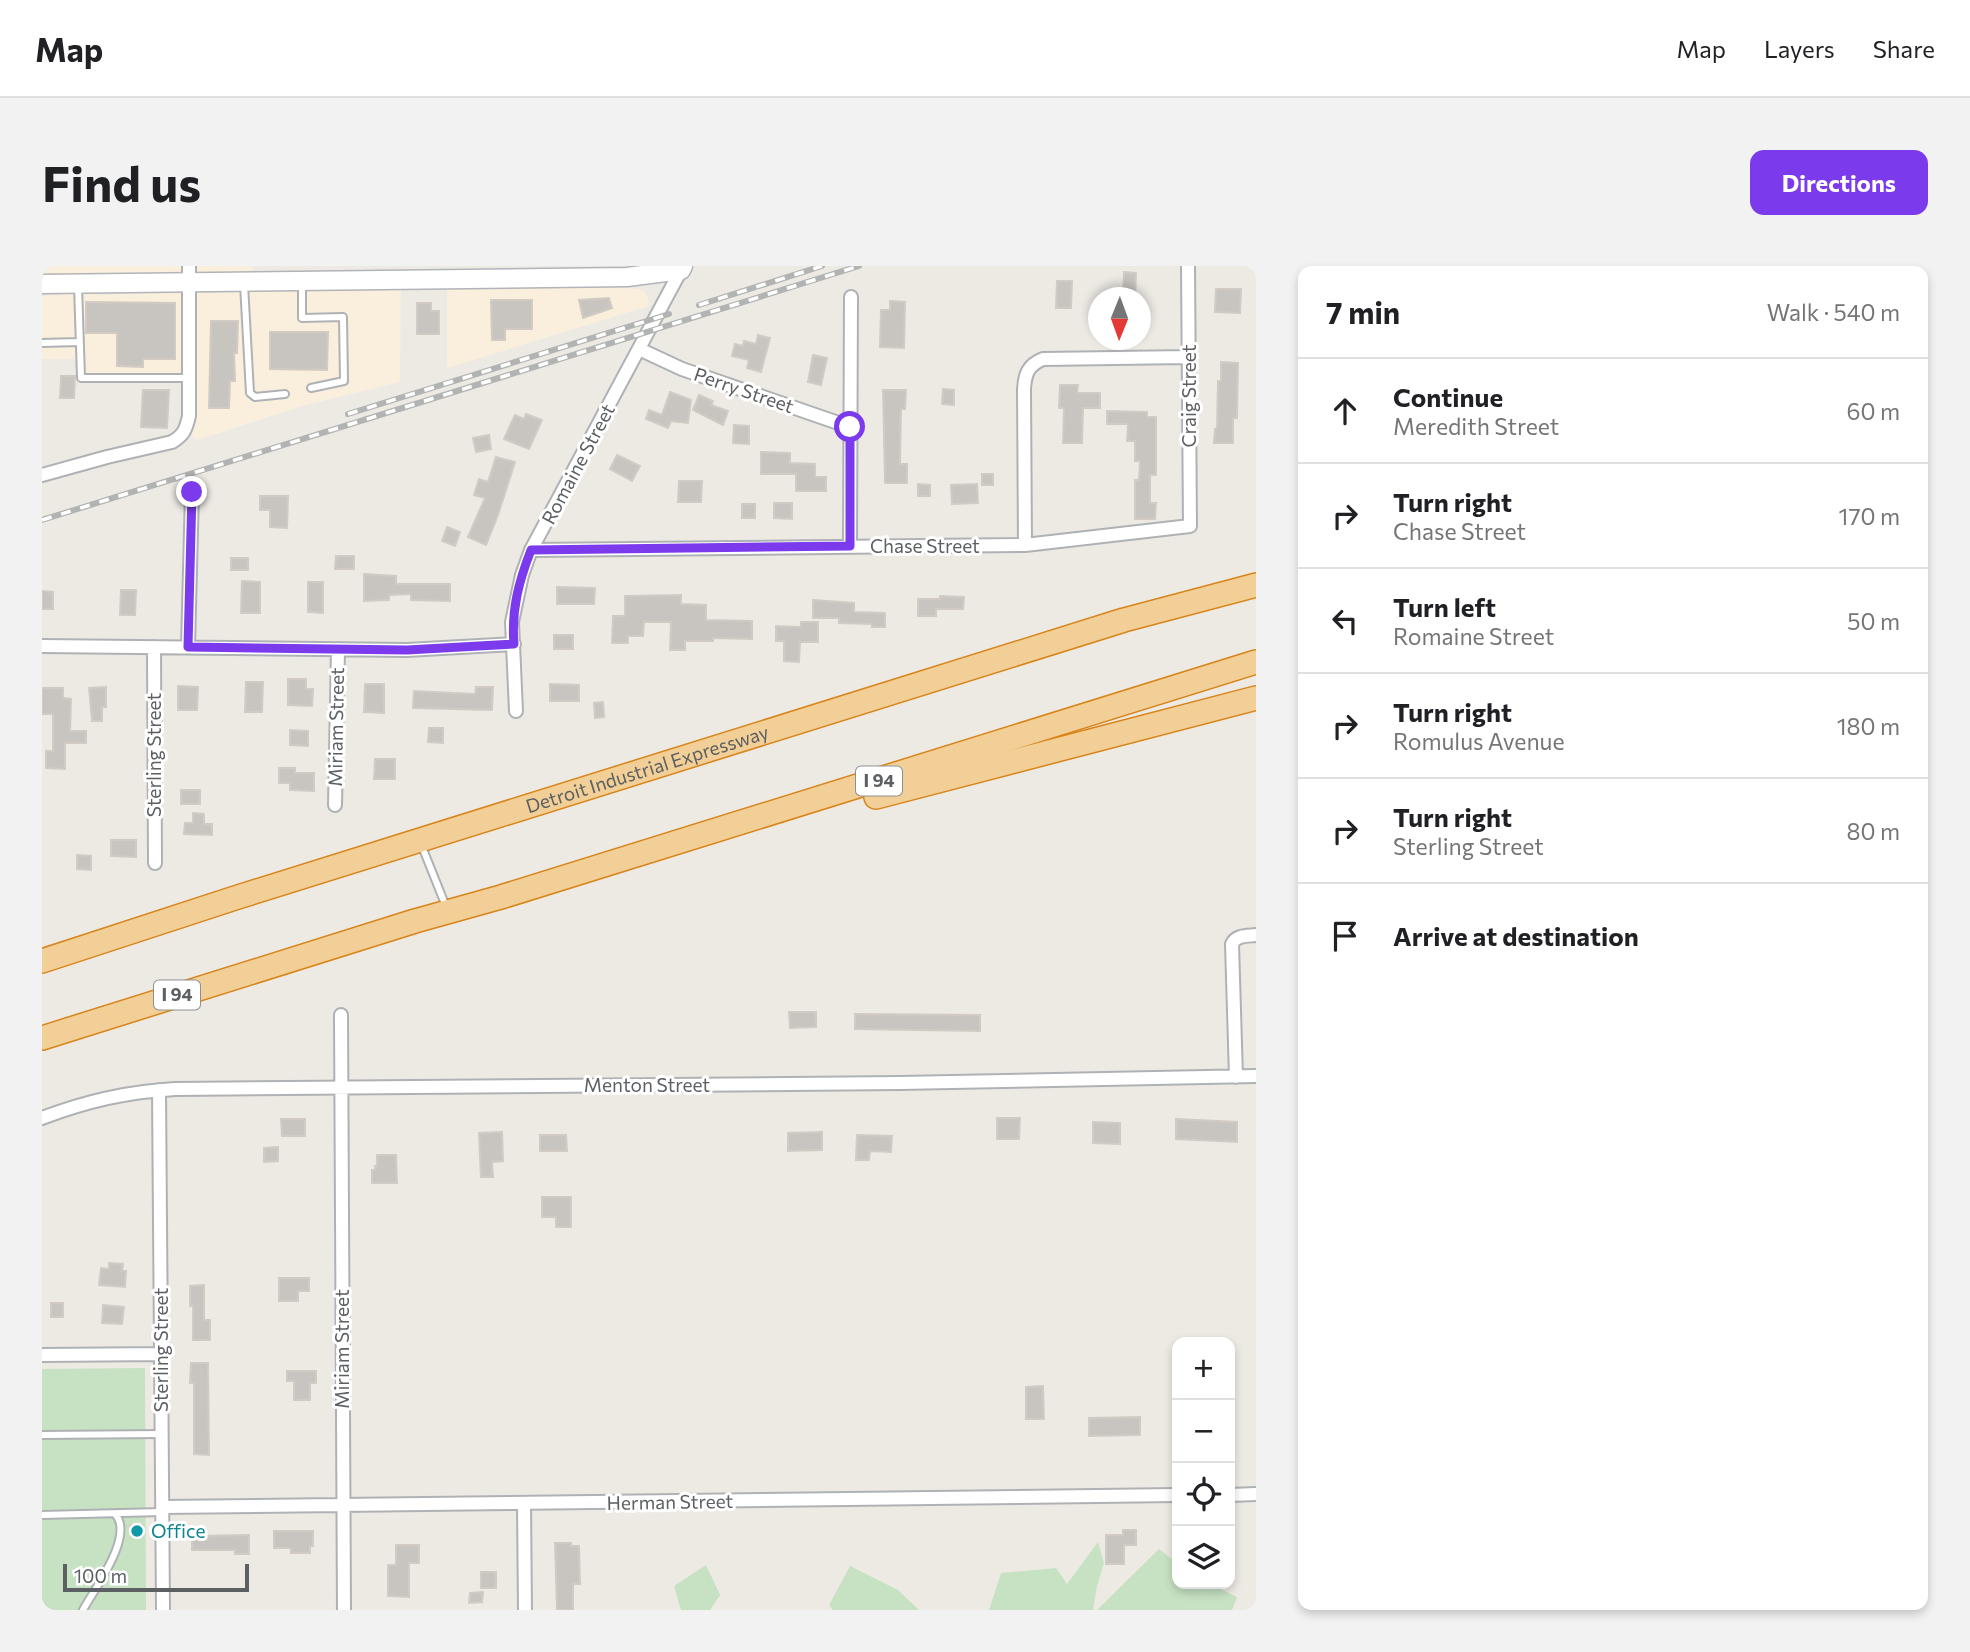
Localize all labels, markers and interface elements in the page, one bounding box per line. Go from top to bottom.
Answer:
text: Map [35,28,103,69]
text: Map [1677,34,1726,63]
text: Layers [1764,34,1835,63]
text: Share [1873,34,1935,63]
button: Directions [1750,150,1928,215]
text: Find us [42,152,201,212]
north arrow [1088,287,1151,350]
text: 7 min [1326,293,1400,330]
text: Walk · 540 m [1767,298,1900,326]
street label: Craig Street [1177,344,1200,447]
street label: Perry Street [691,362,797,417]
text: Continue [1393,381,1503,412]
icon: ahead [1326,392,1364,430]
text: 60 m [1847,397,1900,425]
street label: Romaine Street [536,399,619,528]
route start [834,411,865,442]
text: Meredith Street [1393,412,1559,440]
route end [176,476,207,507]
text: Turn right [1393,486,1512,517]
icon: right [1326,497,1364,535]
text: 170 m [1839,502,1900,530]
text: Chase Street [1393,517,1526,545]
street label: Chase Street [870,534,980,557]
text: Turn left [1393,591,1496,622]
icon: left [1326,602,1364,640]
text: 50 m [1847,607,1900,635]
text: Romaine Street [1393,622,1554,650]
street label: Miriam Street [323,667,348,787]
street label: Sterling Street [142,693,165,817]
text: Turn right [1393,696,1512,727]
icon: right [1326,707,1364,745]
text: 180 m [1837,712,1900,740]
street label: Detroit Industrial Expressway [523,720,772,817]
text: Romulus Avenue [1393,727,1565,755]
road number: I 94 [856,766,902,796]
text: Turn right [1393,801,1512,832]
icon: right [1326,812,1364,850]
text: 80 m [1847,817,1900,845]
text: Sterling Street [1393,832,1544,860]
icon: arrive [1326,917,1364,955]
text: Arrive at destination [1393,920,1639,951]
road number: I 94 [154,980,200,1010]
street label: Menton Street [584,1073,710,1096]
street label: Sterling Street [149,1288,172,1412]
street label: Miriam Street [330,1289,353,1409]
map controls [1172,1337,1235,1589]
button: + [1172,1337,1235,1400]
button: − [1172,1400,1235,1463]
button: locate [1172,1463,1235,1526]
street label: Herman Street [606,1489,734,1514]
place label: Office [151,1519,205,1542]
marker: Office [129,1523,145,1539]
button: layers [1172,1526,1235,1589]
scale bar [63,1561,248,1593]
text: 100 m [74,1564,127,1587]

